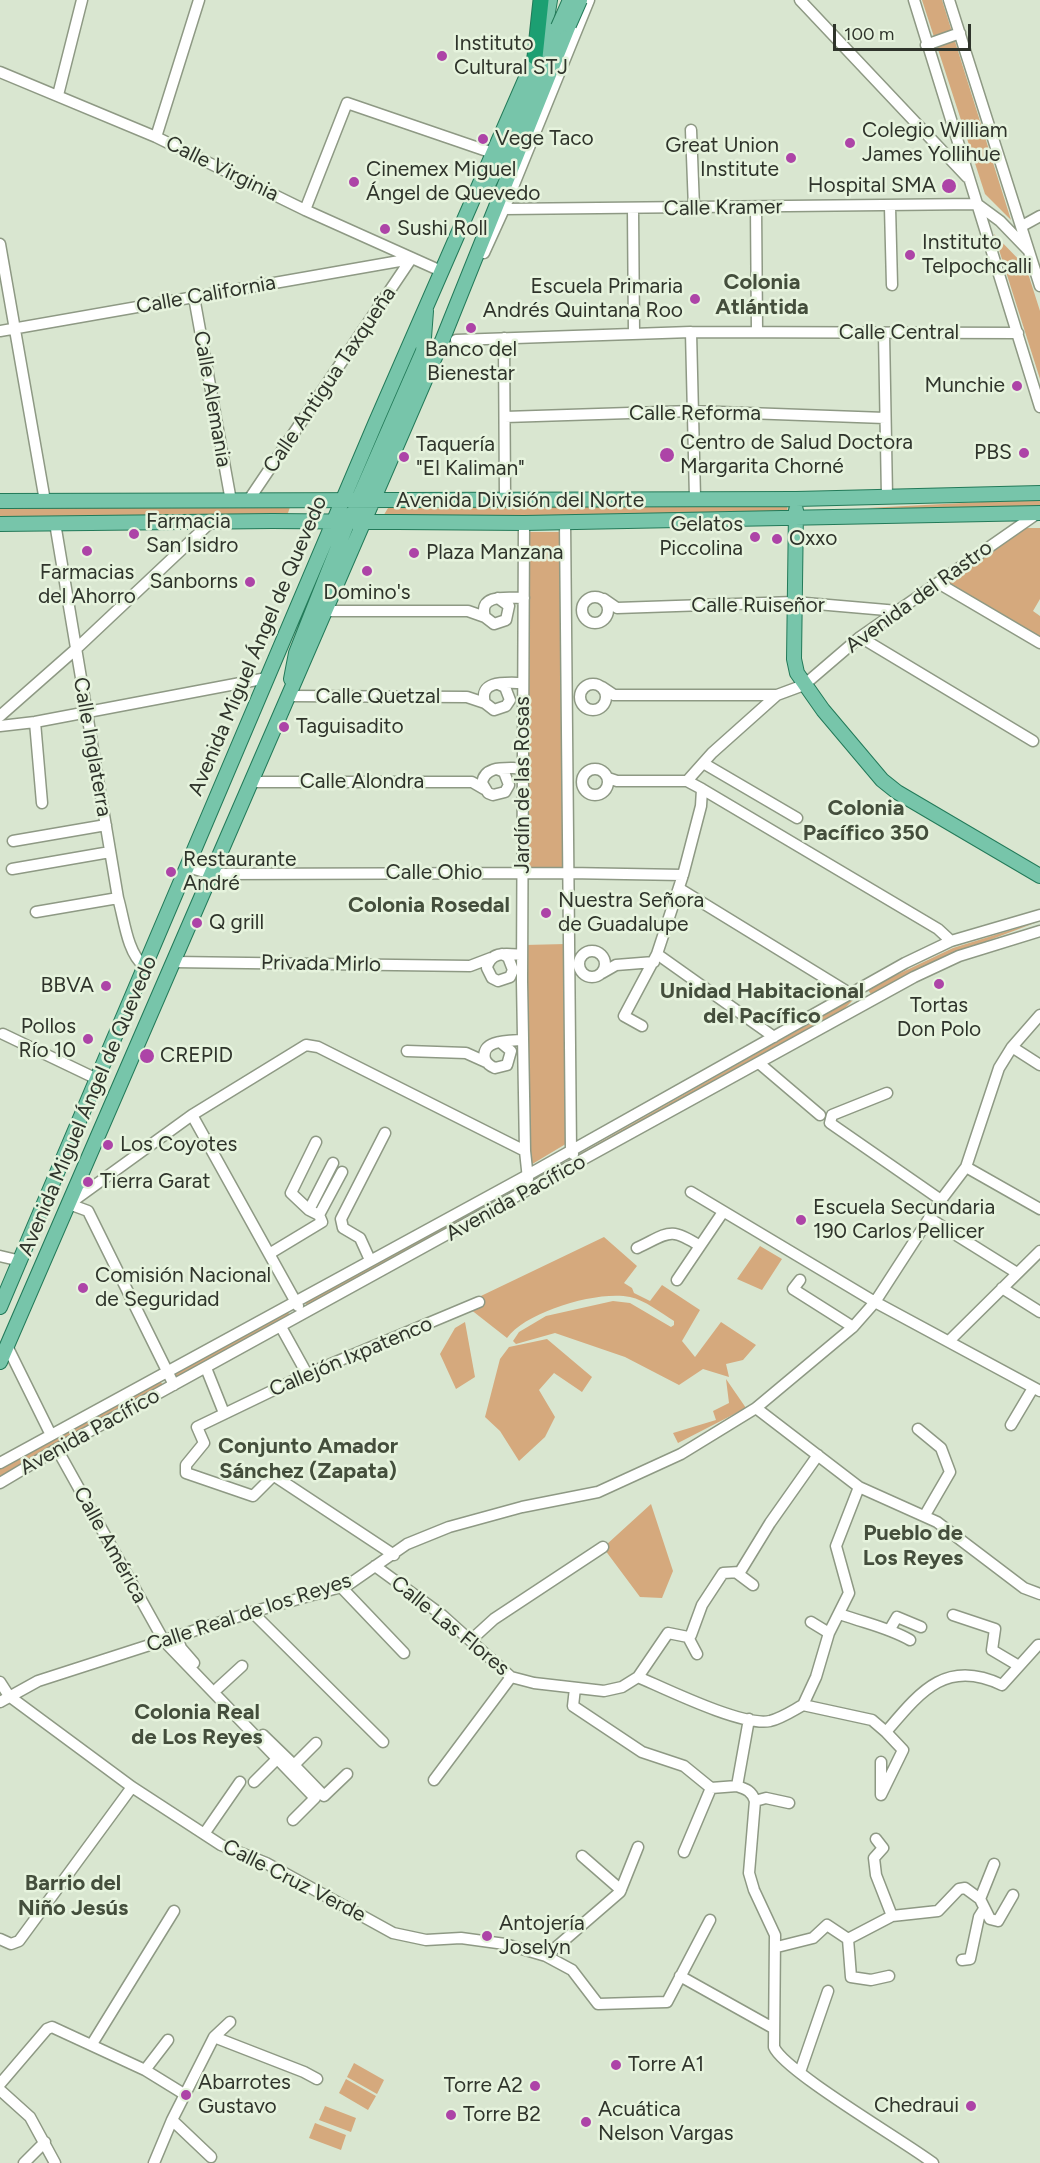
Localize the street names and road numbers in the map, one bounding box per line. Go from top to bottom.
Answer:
street label: Calle Virginia [161,131,283,207]
street label: Calle Kramer [663,194,783,222]
street label: Calle California [134,270,278,320]
street label: Calle Antigua Taxqueña [258,282,402,478]
street label: Calle Central [839,320,959,346]
street label: Calle Alemania [188,329,236,469]
street label: Calle Reforma [629,401,761,427]
street label: Avenida División del Norte [396,488,644,514]
street label: Avenida Miguel Ángel de Quevedo [183,492,333,800]
street label: Avenida del Rastro [841,535,997,659]
street label: Calle Ruiseñor [691,593,825,619]
street label: Calle Inglaterra [67,675,117,819]
street label: Calle Quetzal [316,684,440,710]
street label: Jardín de las Rosas [510,696,536,874]
street label: Calle Alondra [300,769,424,795]
street label: Calle Ohio [386,860,482,886]
street label: Privada Mirlo [261,950,381,978]
street label: Avenida Miguel Ángel de Quevedo [13,952,163,1260]
street label: Avenida Pacífico [442,1149,590,1247]
street label: Callejón Ixpatenco [266,1311,436,1403]
street label: Avenida Pacífico [16,1383,164,1481]
street label: Calle América [68,1482,152,1608]
street label: Calle Real de los Reyes [143,1568,355,1658]
street label: Calle Las Flores [386,1571,514,1681]
street label: Calle Cruz Verde [218,1834,370,1928]

